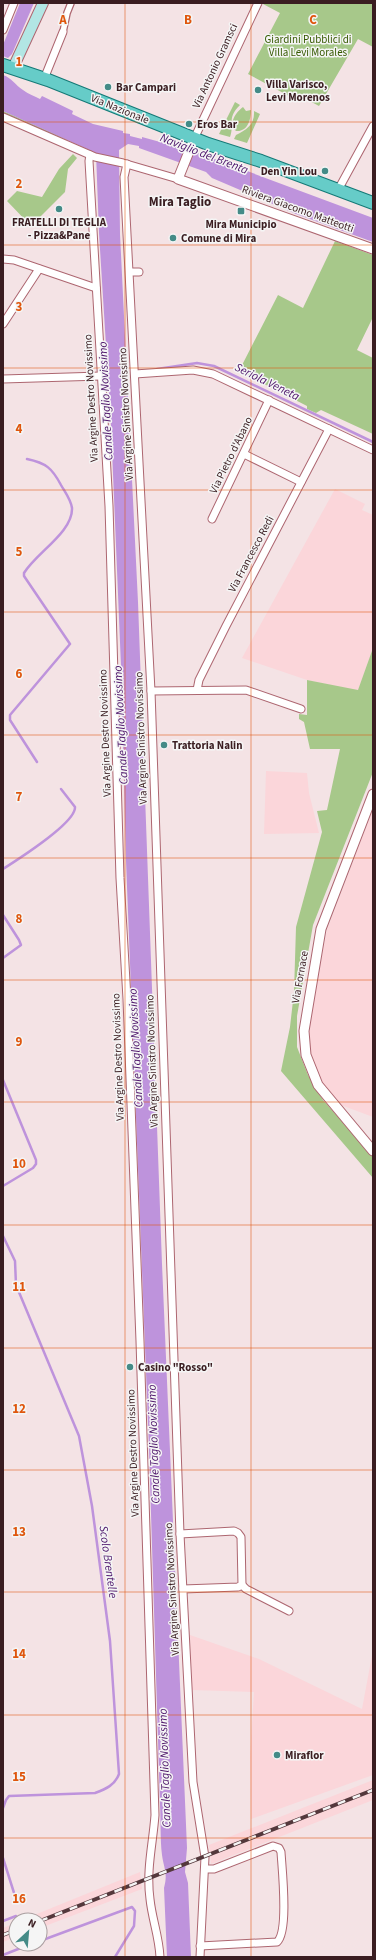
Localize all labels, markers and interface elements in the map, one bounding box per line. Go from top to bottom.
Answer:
text: A [58,11,67,29]
text: B [184,11,192,29]
text: C [309,11,317,29]
street label: Via Antonio Gramsci [189,21,241,111]
park label: Giardini Pubblici di Villa Levi Morales [264,32,352,60]
text: 1 [16,53,23,71]
place label: Villa Varisco, Levi Morenos [265,77,330,105]
place label: Bar Campari [116,80,176,95]
marker: Bar Campari [103,82,113,92]
marker: Villa Varisco, Levi Morenos [253,85,263,95]
street label: Via Nazionale [88,90,152,128]
place label: Eros Bar [197,117,238,132]
marker: Eros Bar [184,119,194,129]
water label: Naviglio del Brenta [157,129,251,179]
place label: Den Yin Lou [261,164,317,179]
marker: Den Yin Lou [320,166,330,176]
text: 2 [16,175,23,193]
street label: Riviera Giacomo Matteotti [240,182,356,236]
district label: Mira Taglio [149,193,211,211]
marker: FRATELLI DI TEGLIA - Pizza&Pane [54,204,64,214]
marker: Mira Municipio [236,206,246,216]
place label: FRATELLI DI TEGLIA - Pizza&Pane [12,215,107,243]
place label: Mira Municipio [205,217,277,232]
place label: Comune di Mira [181,231,256,246]
marker: Comune di Mira [168,233,178,243]
text: 3 [16,298,23,316]
street label: Via Argine Destro Novissimo [80,334,102,462]
water label: Canale Taglio Novissimo [94,341,118,461]
street label: Via Argine Sinistro Novissimo [115,347,137,481]
water label: Seriola Veneta [232,359,303,405]
street label: Via Pietro d'Abano [206,414,256,496]
text: 4 [16,420,23,438]
street label: Via Francesco Redi [225,513,277,595]
text: 5 [16,543,23,561]
text: 6 [16,665,23,683]
water label: Canale Taglio Novissimo [109,665,133,785]
street label: Via Argine Destro Novissimo [95,669,115,797]
street label: Via Argine Sinistro Novissimo [131,671,151,805]
place label: Trattoria Nalin [172,738,242,753]
marker: Trattoria Nalin [159,740,169,750]
text: 7 [16,788,23,806]
text: 8 [16,910,23,928]
street label: Via Fornace [288,949,312,1004]
water label: Canale Taglio Novissimo [124,988,148,1108]
street label: Via Argine Destro Novissimo [108,993,128,1121]
street label: Via Argine Sinistro Novissimo [142,994,162,1128]
text: 9 [16,1033,23,1051]
text: 10 [12,1155,26,1173]
text: 11 [12,1278,26,1296]
place label: Casino "Rosso" [138,1360,213,1375]
marker: Casino "Rosso" [125,1362,135,1372]
water label: Canale Taglio Novissimo [143,1384,165,1504]
street label: Via Argine Destro Novissimo [123,1389,143,1517]
text: 12 [12,1400,26,1418]
street label: Via Argine Sinistro Novissimo [161,1522,183,1656]
text: 13 [12,1523,26,1541]
water label: Scolo Brentelle [95,1525,122,1600]
text: 14 [12,1645,26,1663]
water label: Canale Taglio Novissimo [154,1708,176,1828]
place label: Miraflor [285,1748,324,1763]
marker: Miraflor [272,1750,282,1760]
text: 15 [12,1768,26,1786]
text: 16 [12,1890,26,1908]
north arrow [8,1912,48,1952]
text: N [26,1915,39,1932]

